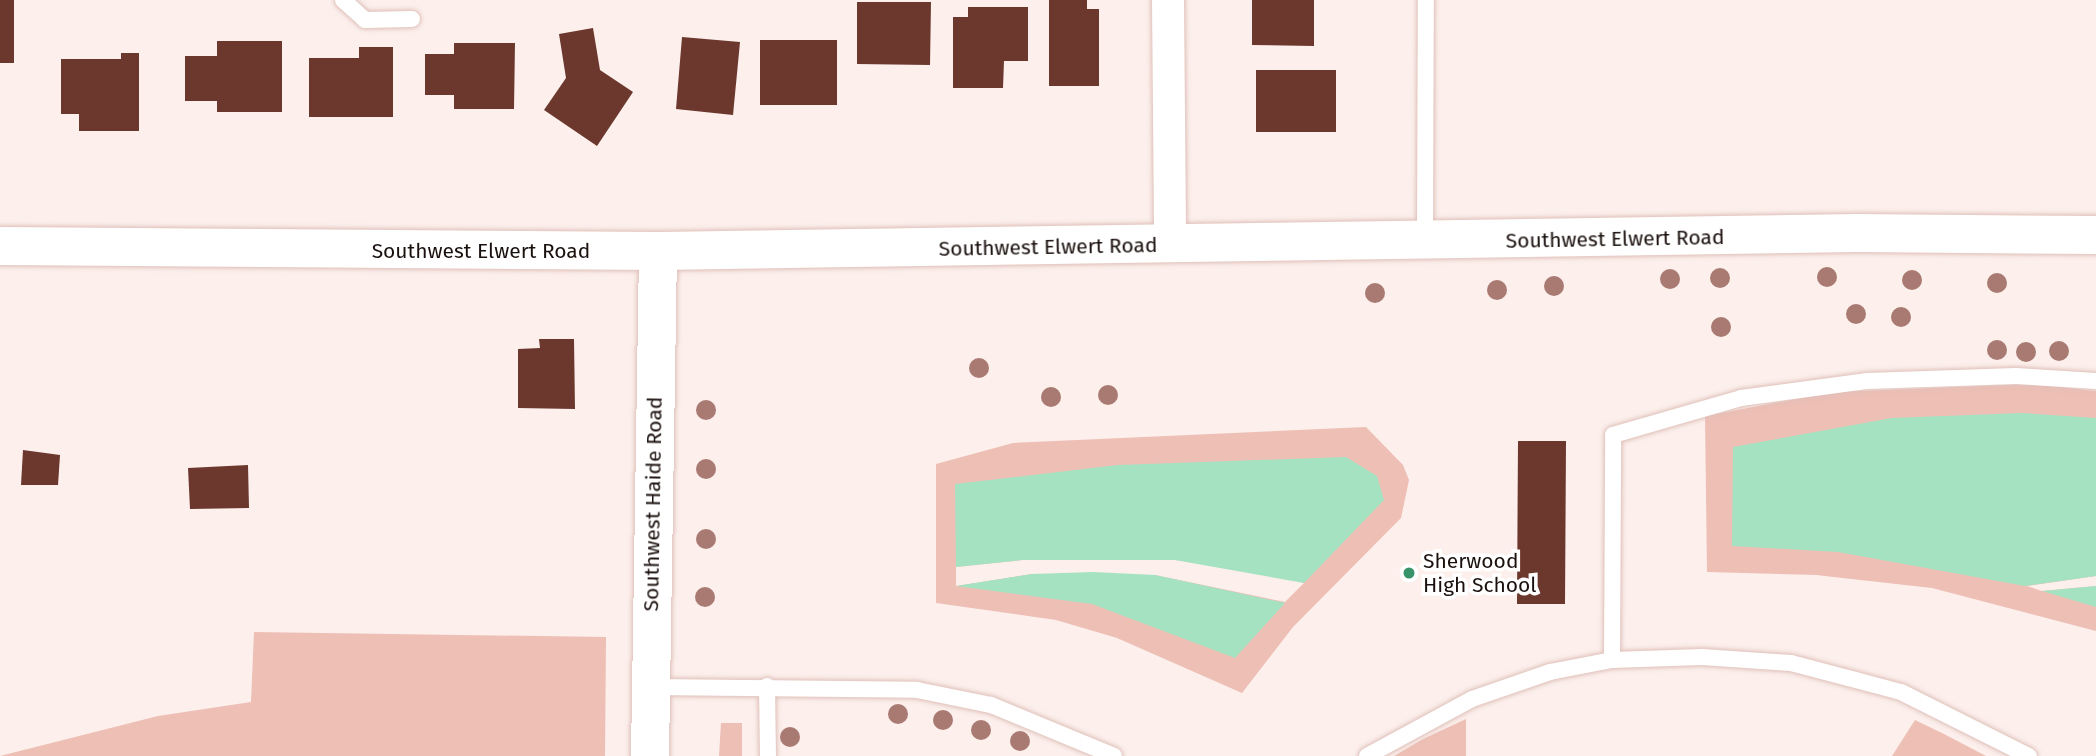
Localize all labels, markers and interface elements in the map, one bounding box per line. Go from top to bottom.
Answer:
street label: Southwest Elwert Road [1505,224,1725,254]
street label: Southwest Elwert Road [938,232,1158,262]
street label: Southwest Elwert Road [372,238,590,264]
street label: Southwest Haide Road [639,396,667,612]
place label: Sherwood High School [1423,548,1536,598]
marker: Sherwood High School [1401,565,1417,581]

